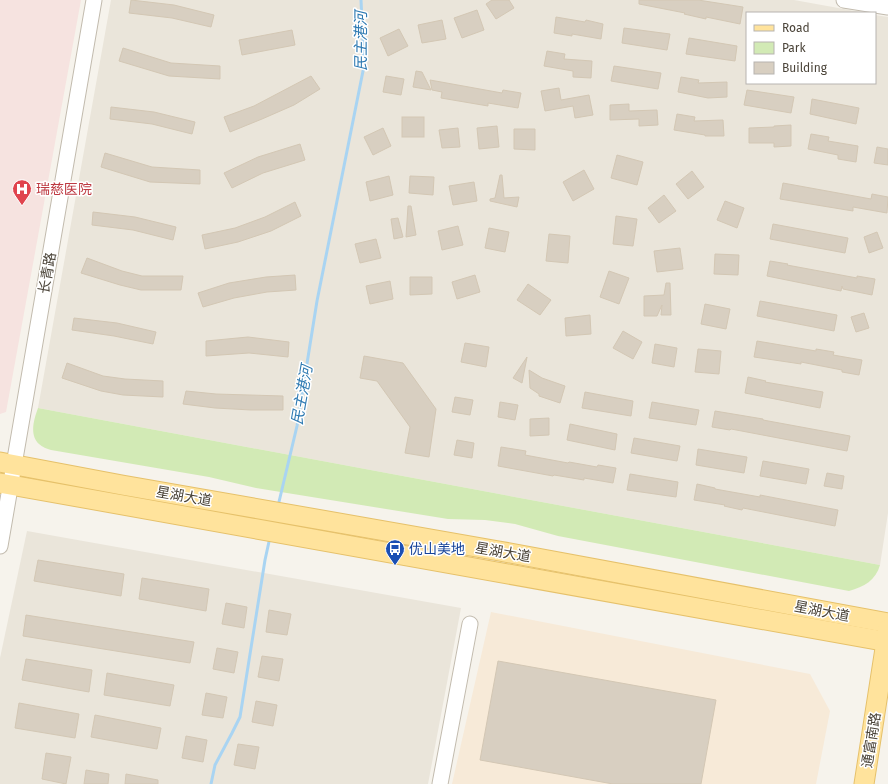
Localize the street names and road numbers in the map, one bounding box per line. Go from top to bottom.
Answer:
street label: 长青路 [35,251,60,295]
street label: 星湖大道 [155,483,213,510]
street label: 星湖大道 [474,539,532,566]
street label: 星湖大道 [793,598,851,625]
street label: 通富南路 [859,711,884,769]

